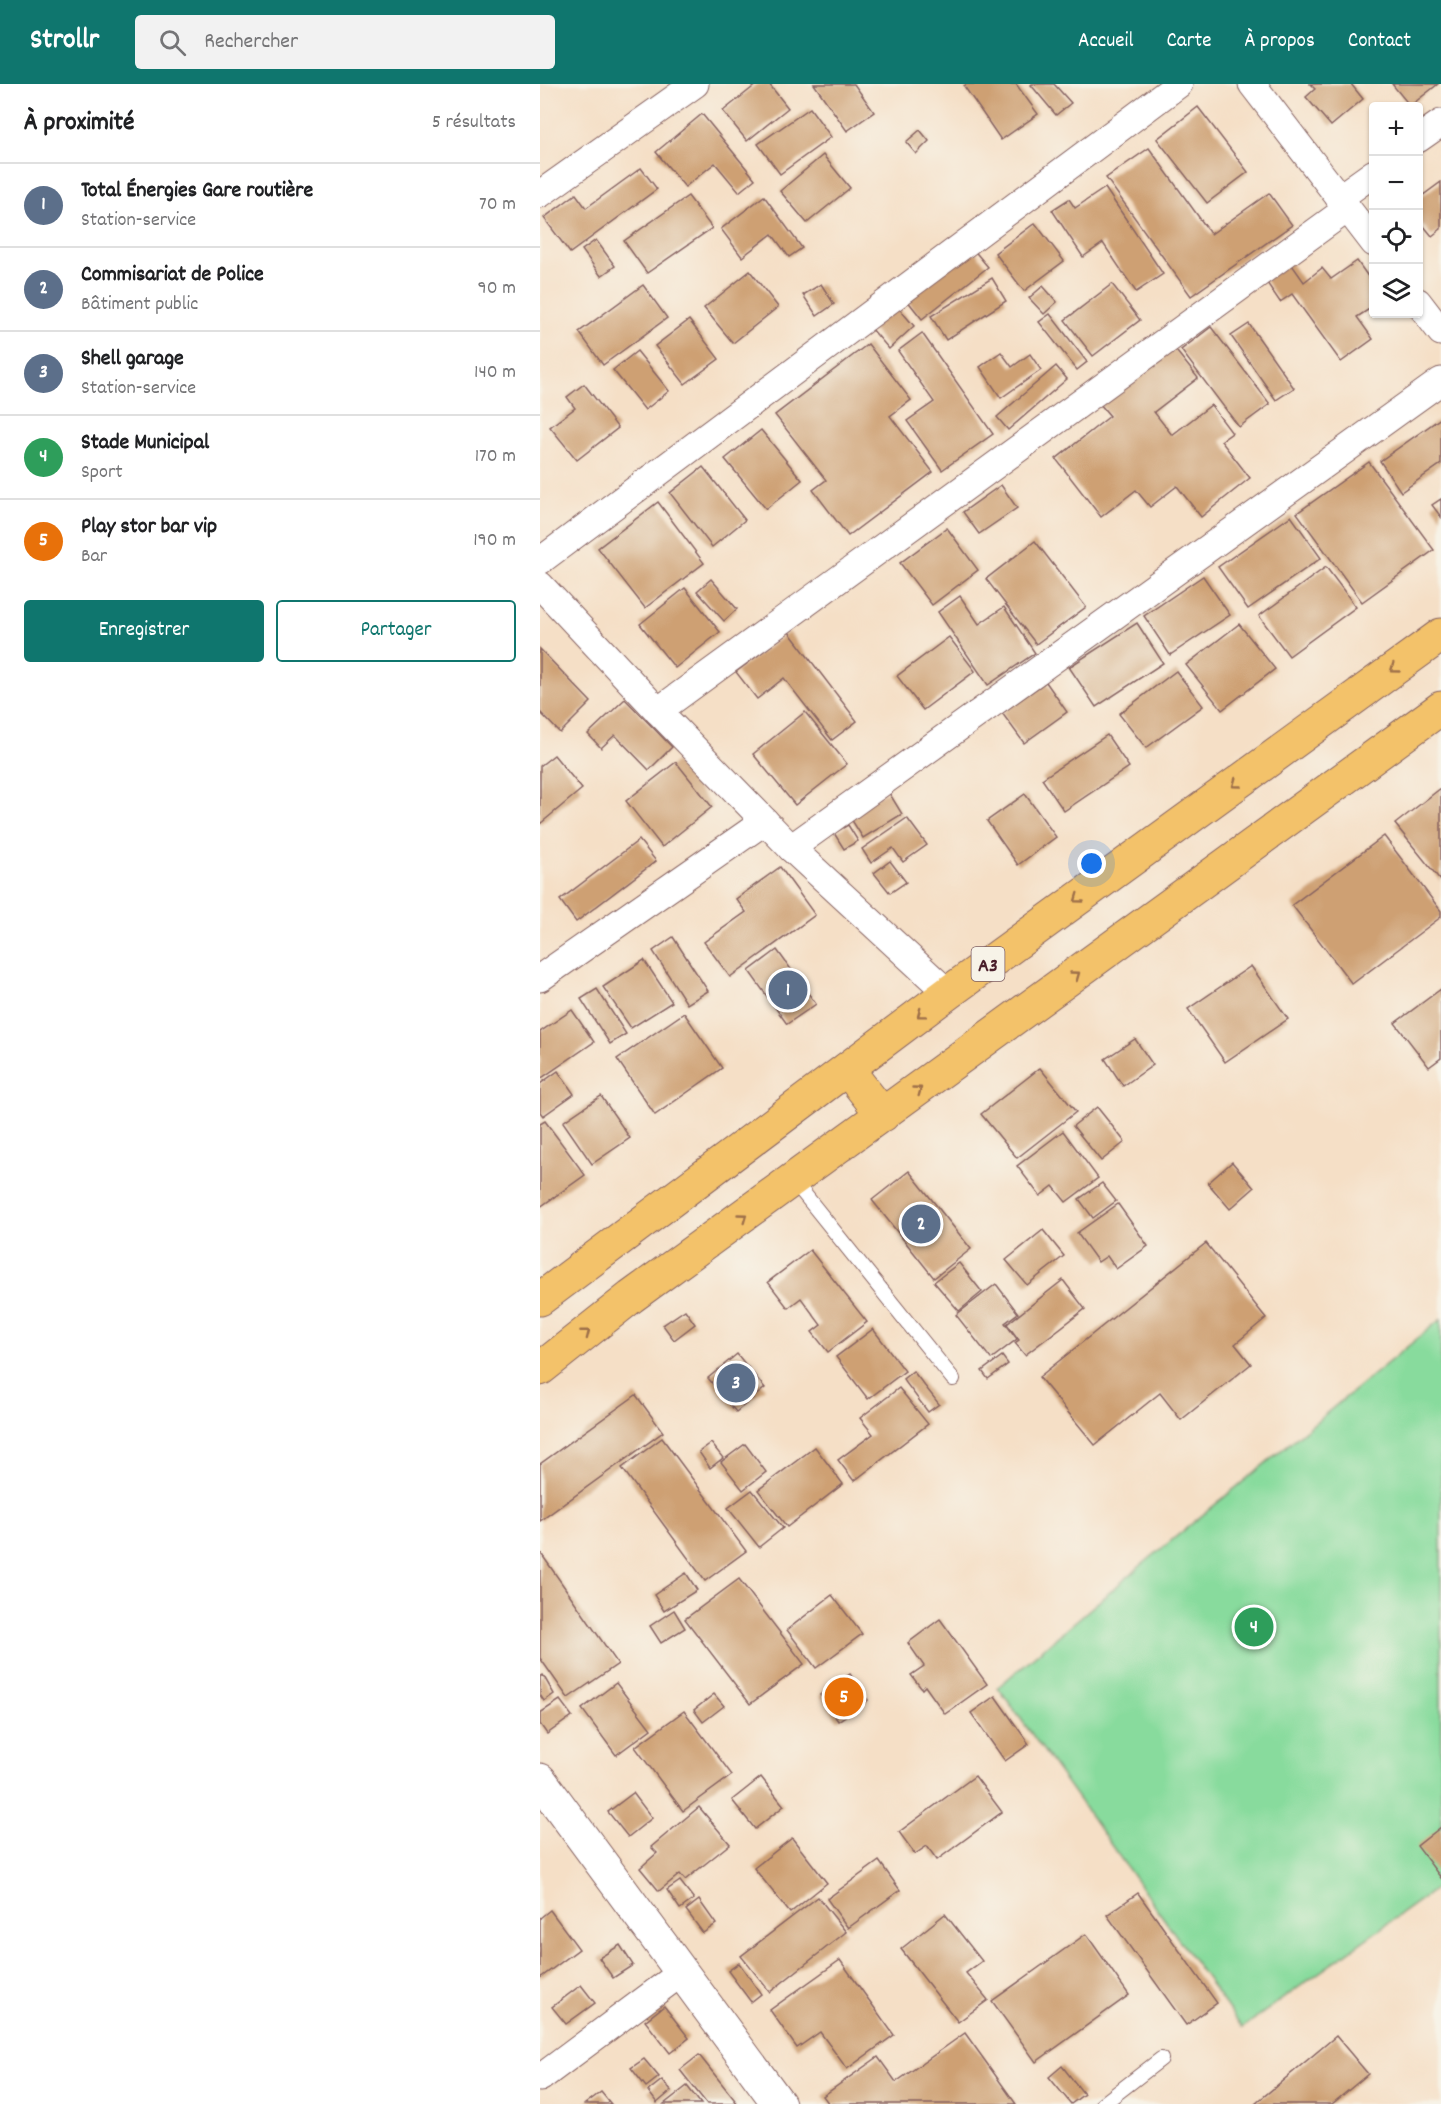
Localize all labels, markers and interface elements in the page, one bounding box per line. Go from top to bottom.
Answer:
search box [135,15,555,69]
text: Strollr [30,22,99,62]
icon: search [156,26,189,59]
text: Rechercher [204,27,298,58]
text: Accueil [1078,27,1133,57]
text: Carte [1166,27,1211,57]
text: À propos [1244,27,1315,57]
text: Contact [1348,27,1411,57]
map controls [1369,102,1423,318]
button: + [1369,102,1423,156]
text: À proximité [24,105,134,142]
text: 5 résultats [432,109,516,137]
button: − [1369,156,1423,210]
text: Total Énergies Gare routière [81,176,313,207]
text: 1 [41,191,46,219]
text: 70 m [479,191,516,219]
text: Station-service [81,207,196,235]
button: locate [1369,210,1423,264]
text: Commisariat de Police [81,260,264,291]
button: layers [1369,264,1423,318]
text: 2 [39,275,48,303]
text: 90 m [478,275,516,303]
text: Bâtiment public [81,291,198,319]
text: Shell garage [81,344,184,375]
text: 3 [39,359,48,387]
text: 140 m [474,359,516,387]
text: Station-service [81,375,196,403]
text: Stade Municipal [81,428,209,459]
text: 4 [39,443,48,471]
text: 170 m [475,443,516,471]
text: Sport [81,459,123,487]
text: Play stor bar vip [81,512,217,543]
text: 5 [39,527,48,555]
text: 190 m [473,527,516,555]
text: Bar [81,543,107,571]
button: Enregistrer [24,600,264,662]
button: Partager [276,600,516,662]
one-way arrow [1389,662,1400,673]
one-way arrow [1231,777,1242,788]
your location [1077,849,1106,878]
one-way arrow [1074,891,1085,902]
road number: A3 [972,947,1004,981]
pin: 1 [768,968,808,1012]
one-way arrow [1069,972,1080,983]
one-way arrow [917,1006,928,1017]
one-way arrow [911,1086,922,1097]
pin: 2 [902,1202,940,1246]
one-way arrow [736,1213,747,1224]
one-way arrow [579,1329,590,1340]
pin: 3 [716,1360,756,1406]
pin: 4 [1234,1604,1274,1650]
pin: 5 [824,1674,864,1720]

